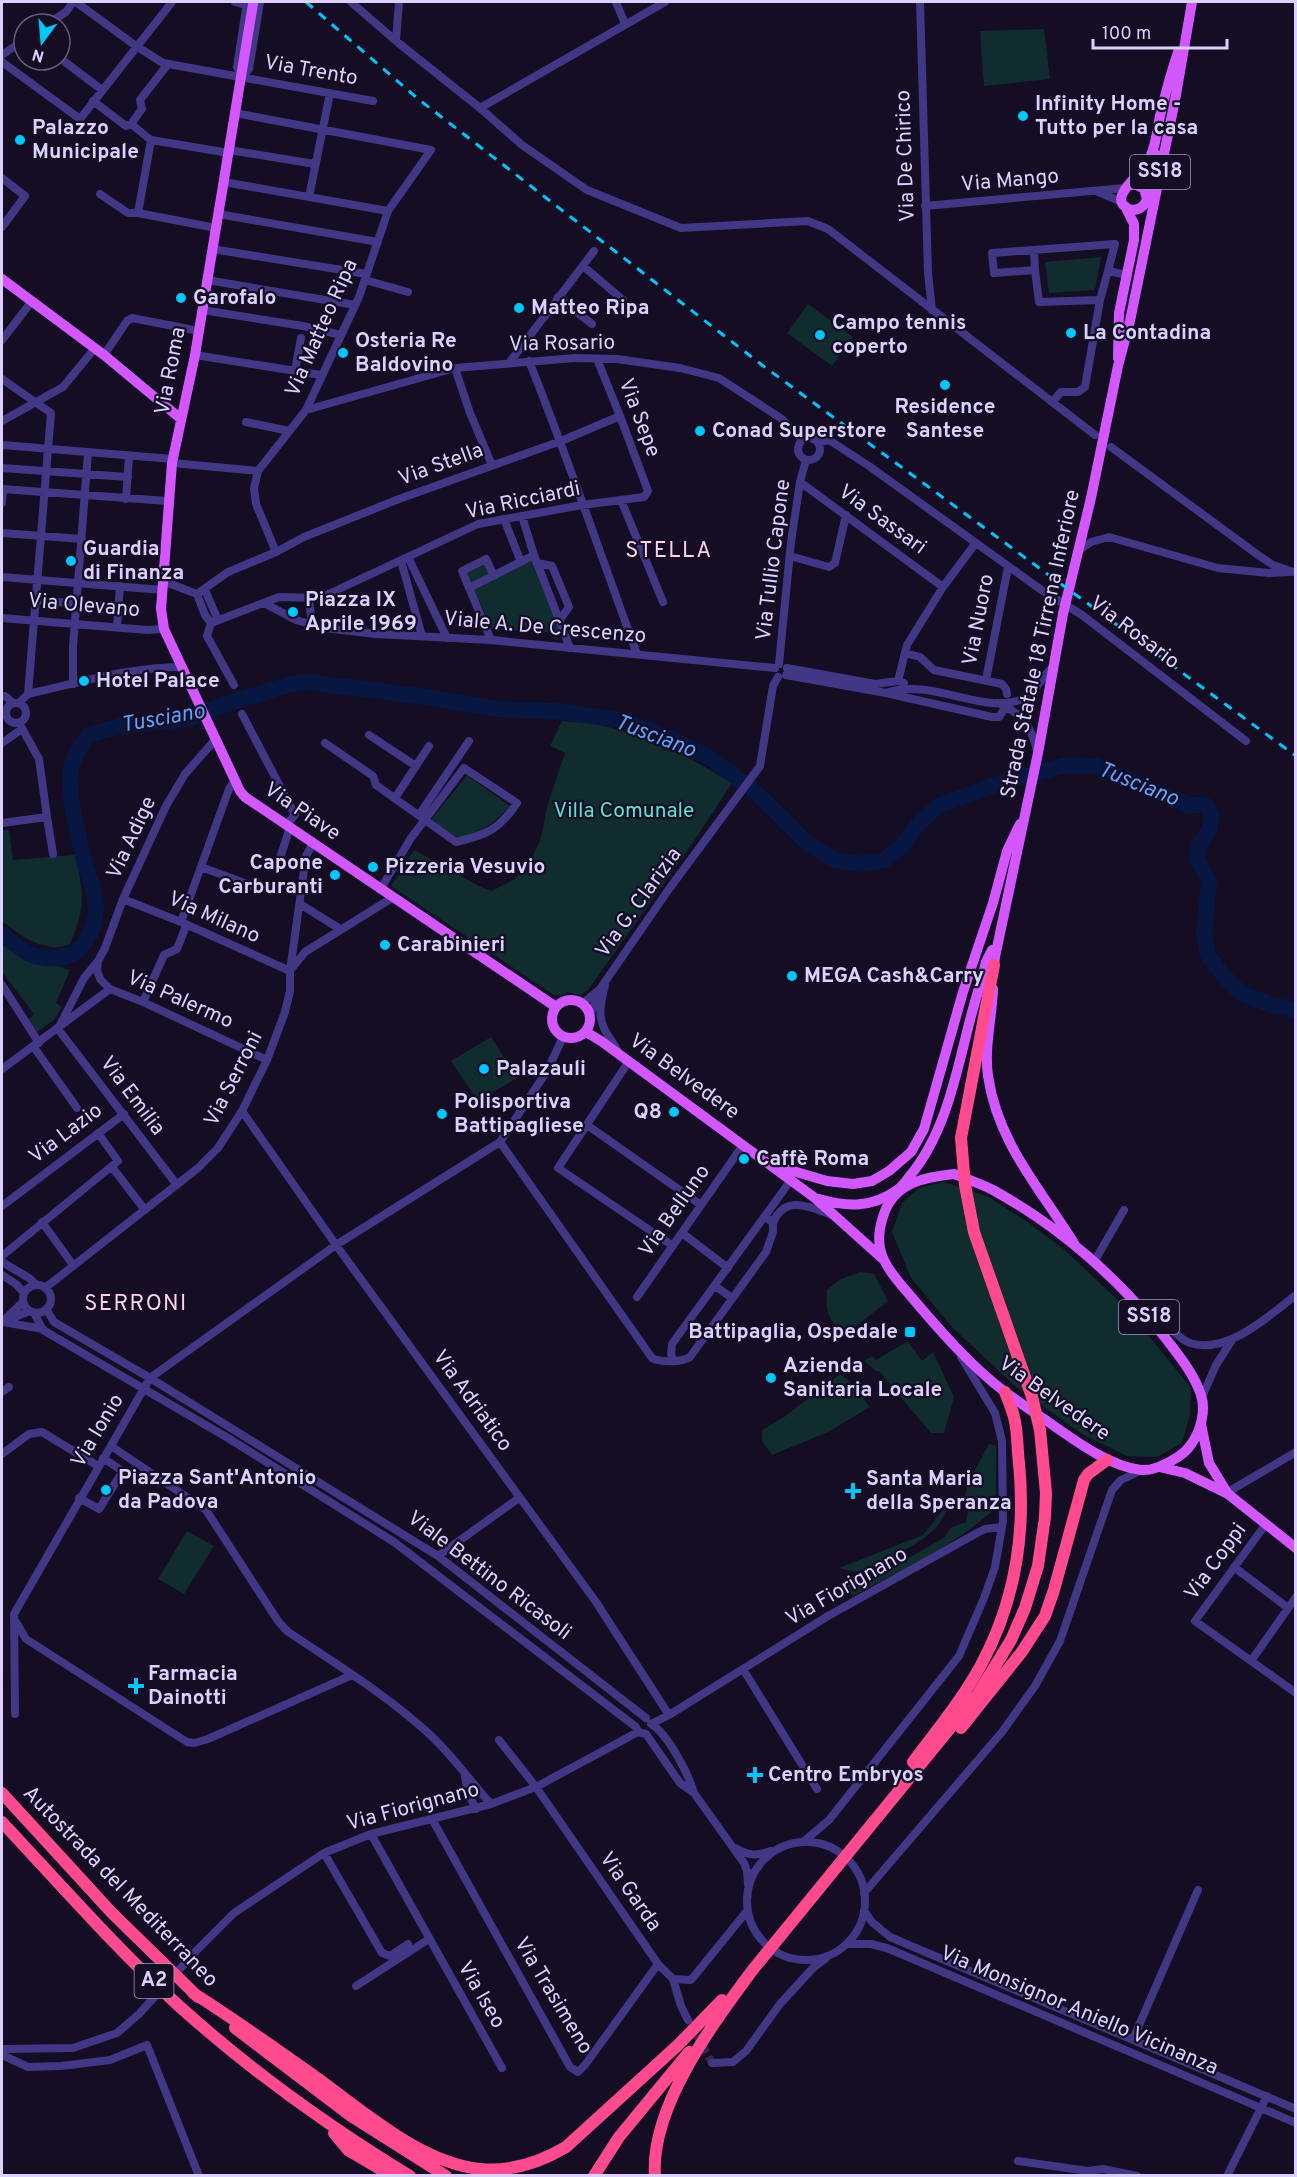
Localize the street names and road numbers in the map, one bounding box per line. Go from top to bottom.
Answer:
street label: Via Trento [262,49,360,93]
street label: Via De Chirico [890,90,922,222]
road number: SS18 [1130,155,1190,189]
street label: Via Mango [960,163,1060,199]
street label: Via Matteo Ripa [280,255,364,401]
street label: Via Roma [149,325,193,417]
street label: Via Rosario [509,330,615,358]
street label: Via Sepe [612,375,666,461]
street label: Via Stella [395,437,487,493]
street label: Via Ricciardi [463,476,583,526]
street label: Via Tullio Capone [751,478,797,642]
street label: Via Sassari [832,479,932,561]
street label: Strada Statale 18 Tirrena Inferiore [995,487,1087,801]
street label: Via Nuoro [957,572,1001,668]
street label: Via Olevano [27,588,141,624]
street label: Via Rosario [1084,590,1184,676]
street label: Viale A. De Crescenzo [443,606,647,650]
street label: Via Piave [259,777,345,847]
street label: Via Adige [101,792,163,884]
street label: Via G. Clarizia [590,843,688,963]
street label: Via Milano [164,886,264,950]
street label: Via Palermo [123,965,237,1035]
street label: Via Serroni [199,1027,269,1131]
street label: Via Belvedere [623,1028,745,1126]
street label: Via Emilia [93,1051,171,1141]
street label: Via Lazio [24,1098,108,1170]
street label: Via Belluno [633,1159,717,1263]
road number: SS18 [1119,1300,1179,1334]
street label: Via Adriatico [426,1345,518,1457]
street label: Via Belvedere [993,1351,1115,1447]
street label: Via Ionio [65,1389,131,1473]
street label: Viale Bettino Ricasoli [401,1505,577,1647]
street label: Via Coppi [1179,1518,1253,1606]
street label: Via Fiorignano [781,1541,913,1633]
street label: Via Fiorignano [344,1776,482,1838]
street label: Autostrada del Mediterraneo [16,1780,224,1994]
street label: Via Garda [593,1847,667,1937]
street label: Via Trasimeno [507,1932,599,2060]
street label: Via Monsignor Aniello Vicinanza [936,1940,1222,2082]
street label: Via Iseo [451,1956,511,2034]
road number: A2 [134,1964,174,1998]

